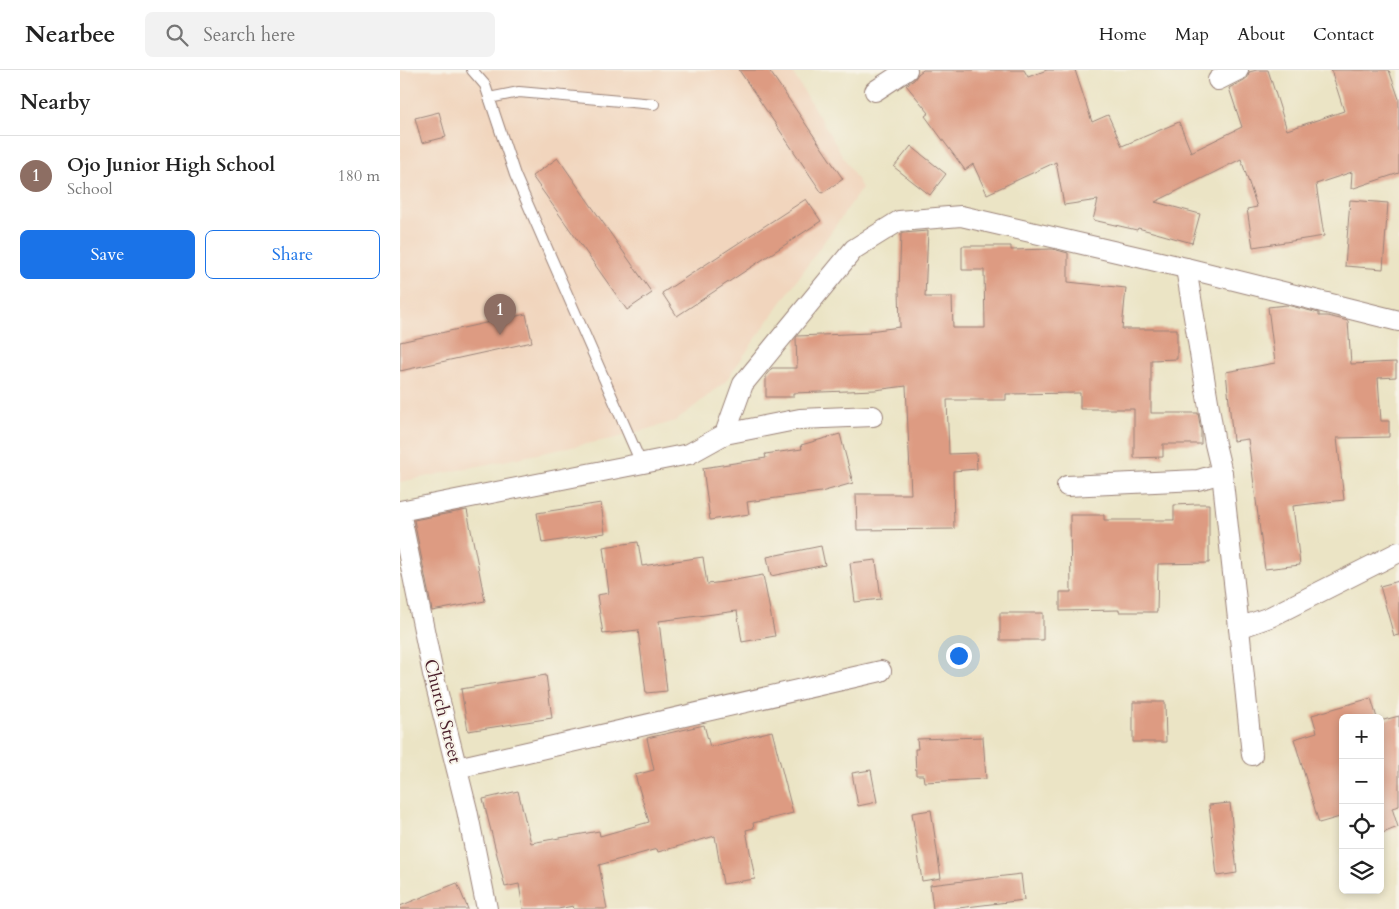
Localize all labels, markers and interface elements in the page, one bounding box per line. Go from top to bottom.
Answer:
search box [145,12,495,57]
text: Nearbee [25,18,115,51]
icon: search [163,21,191,49]
text: Search here [203,22,295,48]
text: Home [1099,22,1147,47]
text: Map [1175,22,1209,47]
text: About [1237,22,1285,47]
text: Contact [1313,22,1374,47]
text: Nearby [20,88,91,117]
text: Ojo Junior High School [67,152,275,178]
text: 1 [32,165,40,187]
text: 180 m [338,165,380,187]
text: School [67,178,112,200]
button: Save [20,230,195,279]
button: Share [205,230,380,279]
pin: 1 [484,294,516,335]
your location [946,643,972,669]
street label: Church Street [418,657,468,766]
map controls [1339,714,1384,894]
button: + [1339,714,1384,759]
button: − [1339,759,1384,804]
button: locate [1339,804,1384,849]
button: layers [1339,849,1384,894]

